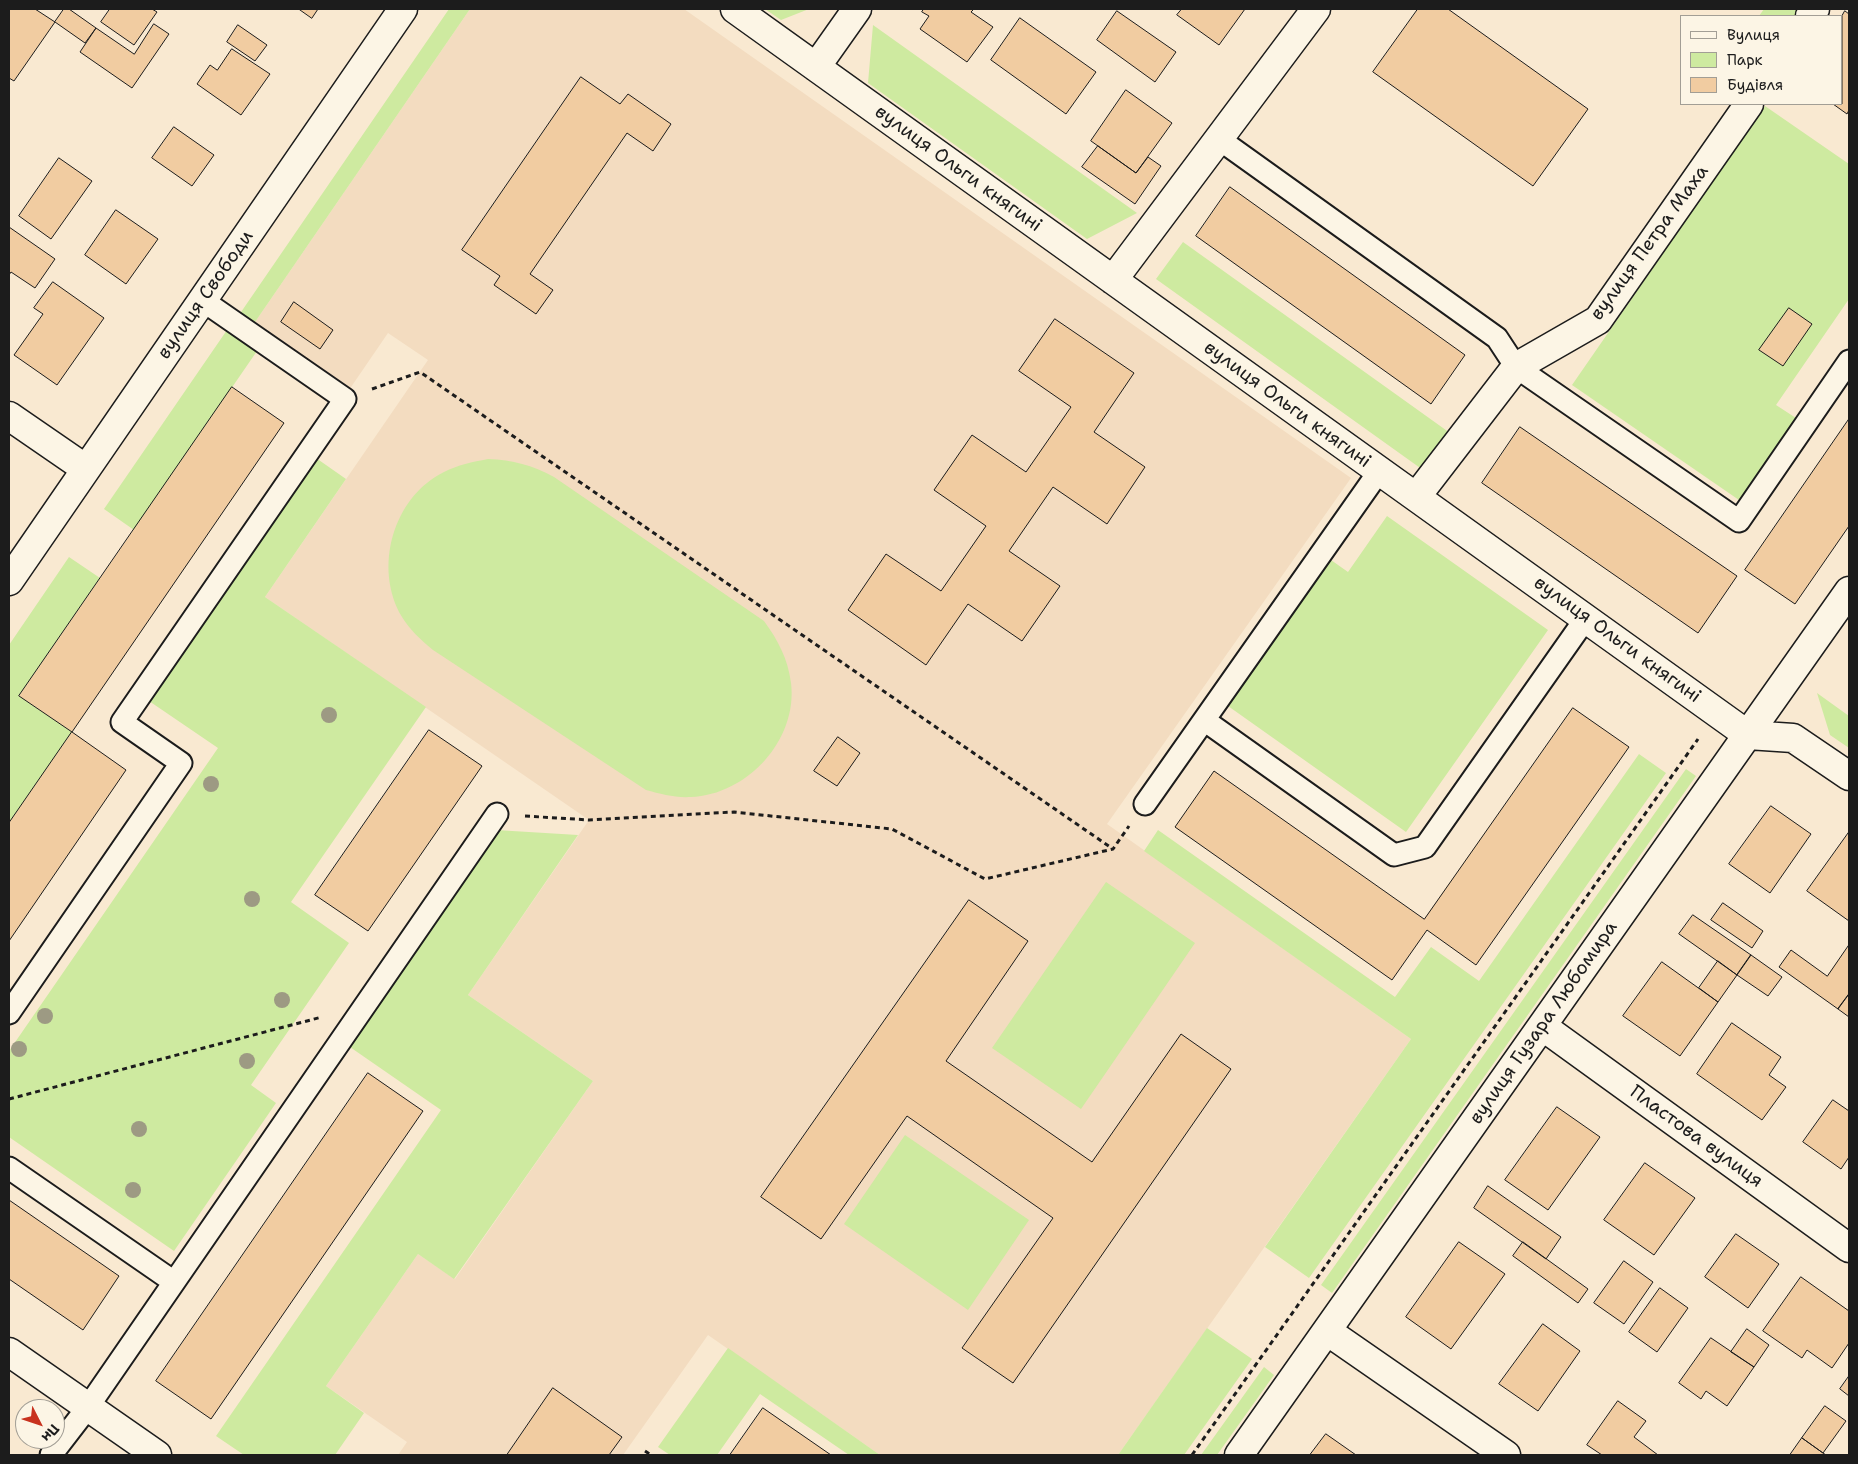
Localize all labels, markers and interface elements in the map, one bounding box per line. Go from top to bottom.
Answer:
legend [1680,15,1843,105]
text: Вулиця [1727,25,1780,45]
text: Парк [1727,50,1763,70]
text: Будівля [1727,75,1783,95]
street label: вулиця Ольги княгині [870,101,1046,237]
street label: вулиця Петра Маха [1586,161,1714,325]
street label: вулиця Свободи [153,226,259,364]
street label: вулиця Ольги княгині [1199,337,1375,473]
street label: вулиця Ольги княгині [1529,572,1705,708]
street label: вулиця Гузара Любомира [1465,917,1623,1129]
street label: Пластова вулиця [1625,1081,1767,1193]
north arrow [15,1399,65,1449]
text: Пн [38,1420,63,1446]

